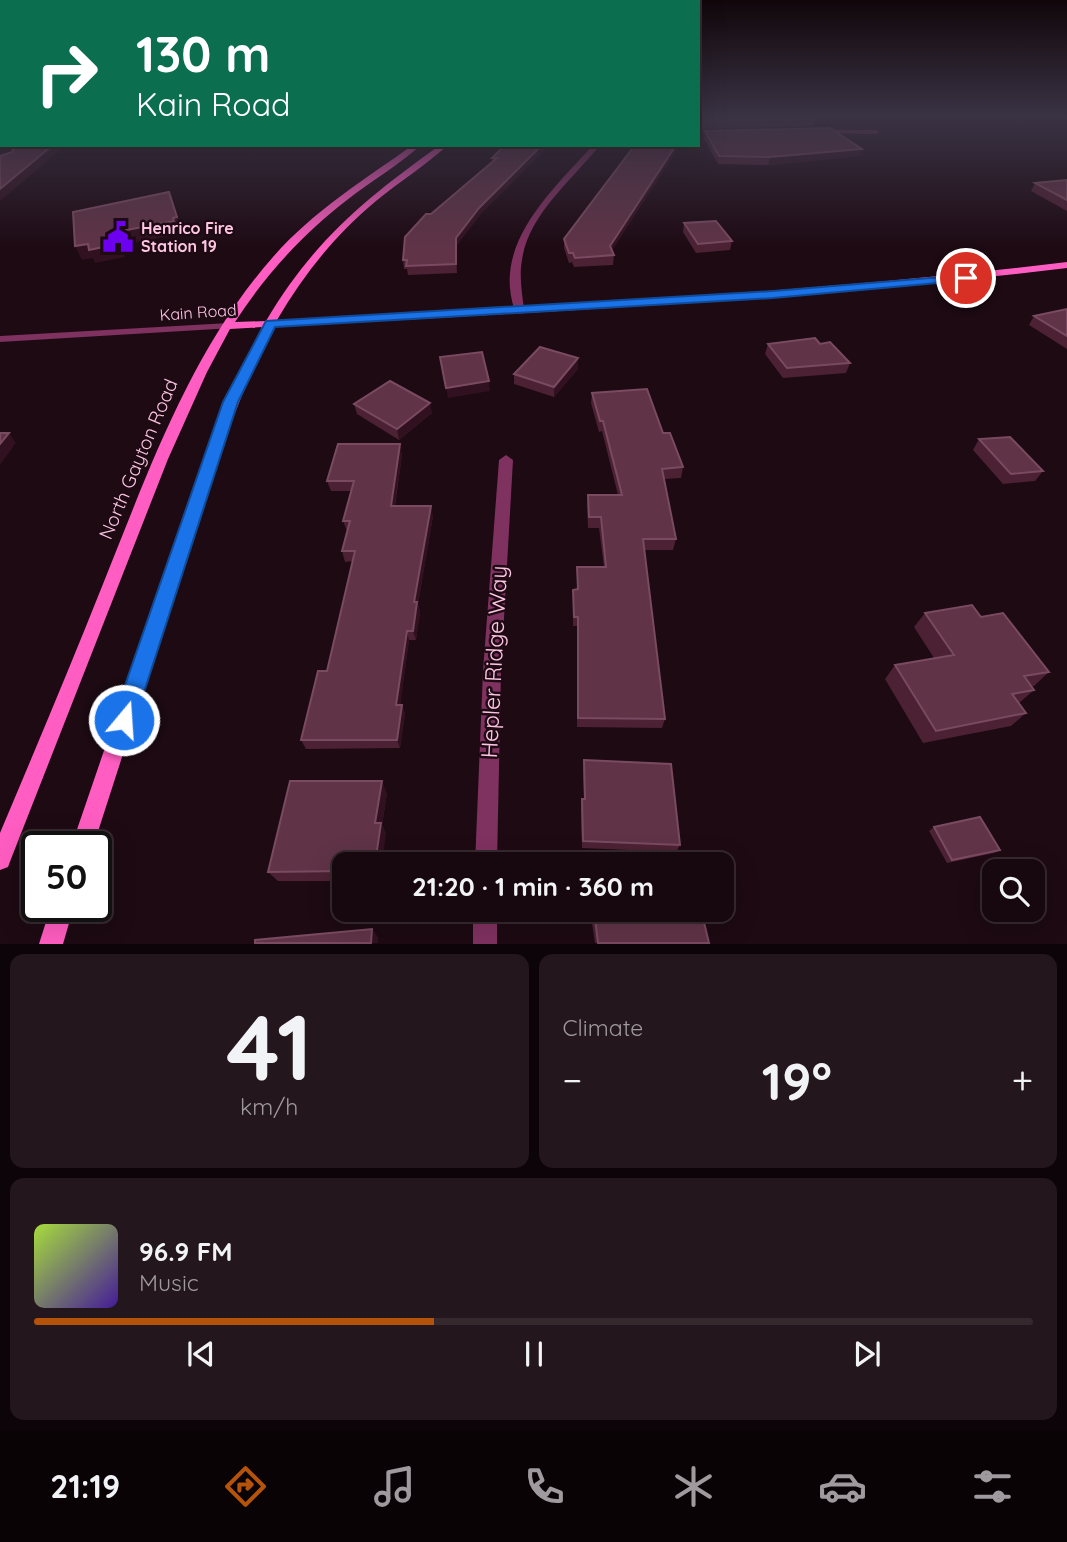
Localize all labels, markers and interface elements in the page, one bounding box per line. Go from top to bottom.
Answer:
text: 130 m [136,23,270,84]
icon: right [21,28,112,119]
text: Kain Road [136,84,290,124]
place label: Henrico Fire Station 19 [141,218,234,256]
public building icon: Henrico Fire Station 19 [101,220,135,254]
pin [936,248,996,308]
icon: arrive [947,259,985,297]
street label: Kain Road [159,299,237,325]
street label: North Gayton Road [93,375,183,543]
street label: Hepler Ridge Way [474,565,513,759]
position arrow [87,683,161,757]
speed limit sign: 50 [21,831,112,922]
map controls [982,859,1045,922]
button: search [982,859,1045,922]
text: 21:20 · 1 min · 360 m [412,870,654,903]
text: 41 [226,989,312,1103]
text: Climate [563,1013,643,1042]
text: 19° [762,1048,832,1113]
text: − [563,1056,582,1104]
text: + [1012,1056,1033,1104]
text: km/h [240,1092,298,1121]
text: 96.9 FM [139,1235,233,1268]
text: Music [139,1268,199,1297]
icon: previous [182,1335,220,1373]
icon: pause [515,1335,553,1373]
icon: next [848,1335,886,1373]
icon: directions [221,1462,270,1511]
icon: music [370,1462,419,1511]
icon: phone [520,1462,569,1511]
icon: climate [669,1462,718,1511]
icon: car [818,1462,867,1511]
icon: filters [968,1462,1017,1511]
text: 21:19 [50,1466,120,1506]

